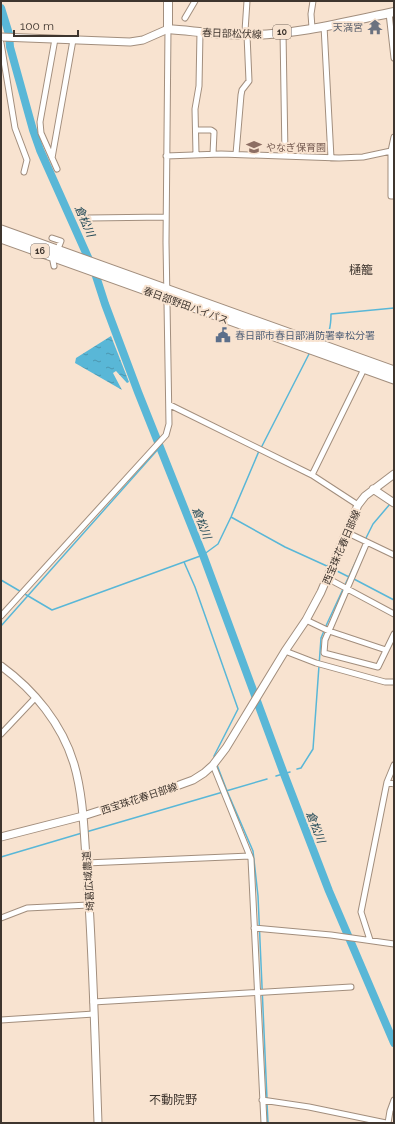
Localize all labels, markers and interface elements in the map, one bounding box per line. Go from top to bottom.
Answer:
scale bar [14,12,78,38]
temple icon: 天満宮 [366,18,384,36]
text: 100 m [20,19,54,33]
place label: 天満宮 [333,22,363,33]
road number: 10 [273,25,291,39]
street label: 春日部松伏線 [202,27,262,40]
school or university icon: やなぎ保育園 [245,138,263,156]
place label: やなぎ保育園 [266,142,326,153]
water label: 倉松川 [72,203,98,240]
road number: 16 [31,244,49,258]
district label: 樋籠 [349,263,373,277]
street label: 春日部野田バイパス [142,285,230,326]
public building icon: 春日部市春日部消防署幸松分署 [214,326,232,344]
place label: 春日部市春日部消防署幸松分署 [235,330,375,341]
water label: 倉松川 [190,505,214,542]
street label: 西宝珠花春日部線 [321,508,362,586]
street label: 西宝珠花春日部線 [99,781,179,816]
water label: 倉松川 [304,809,328,846]
street label: 埼葛広域農道 [81,851,96,911]
district label: 不動院野 [149,1093,197,1107]

